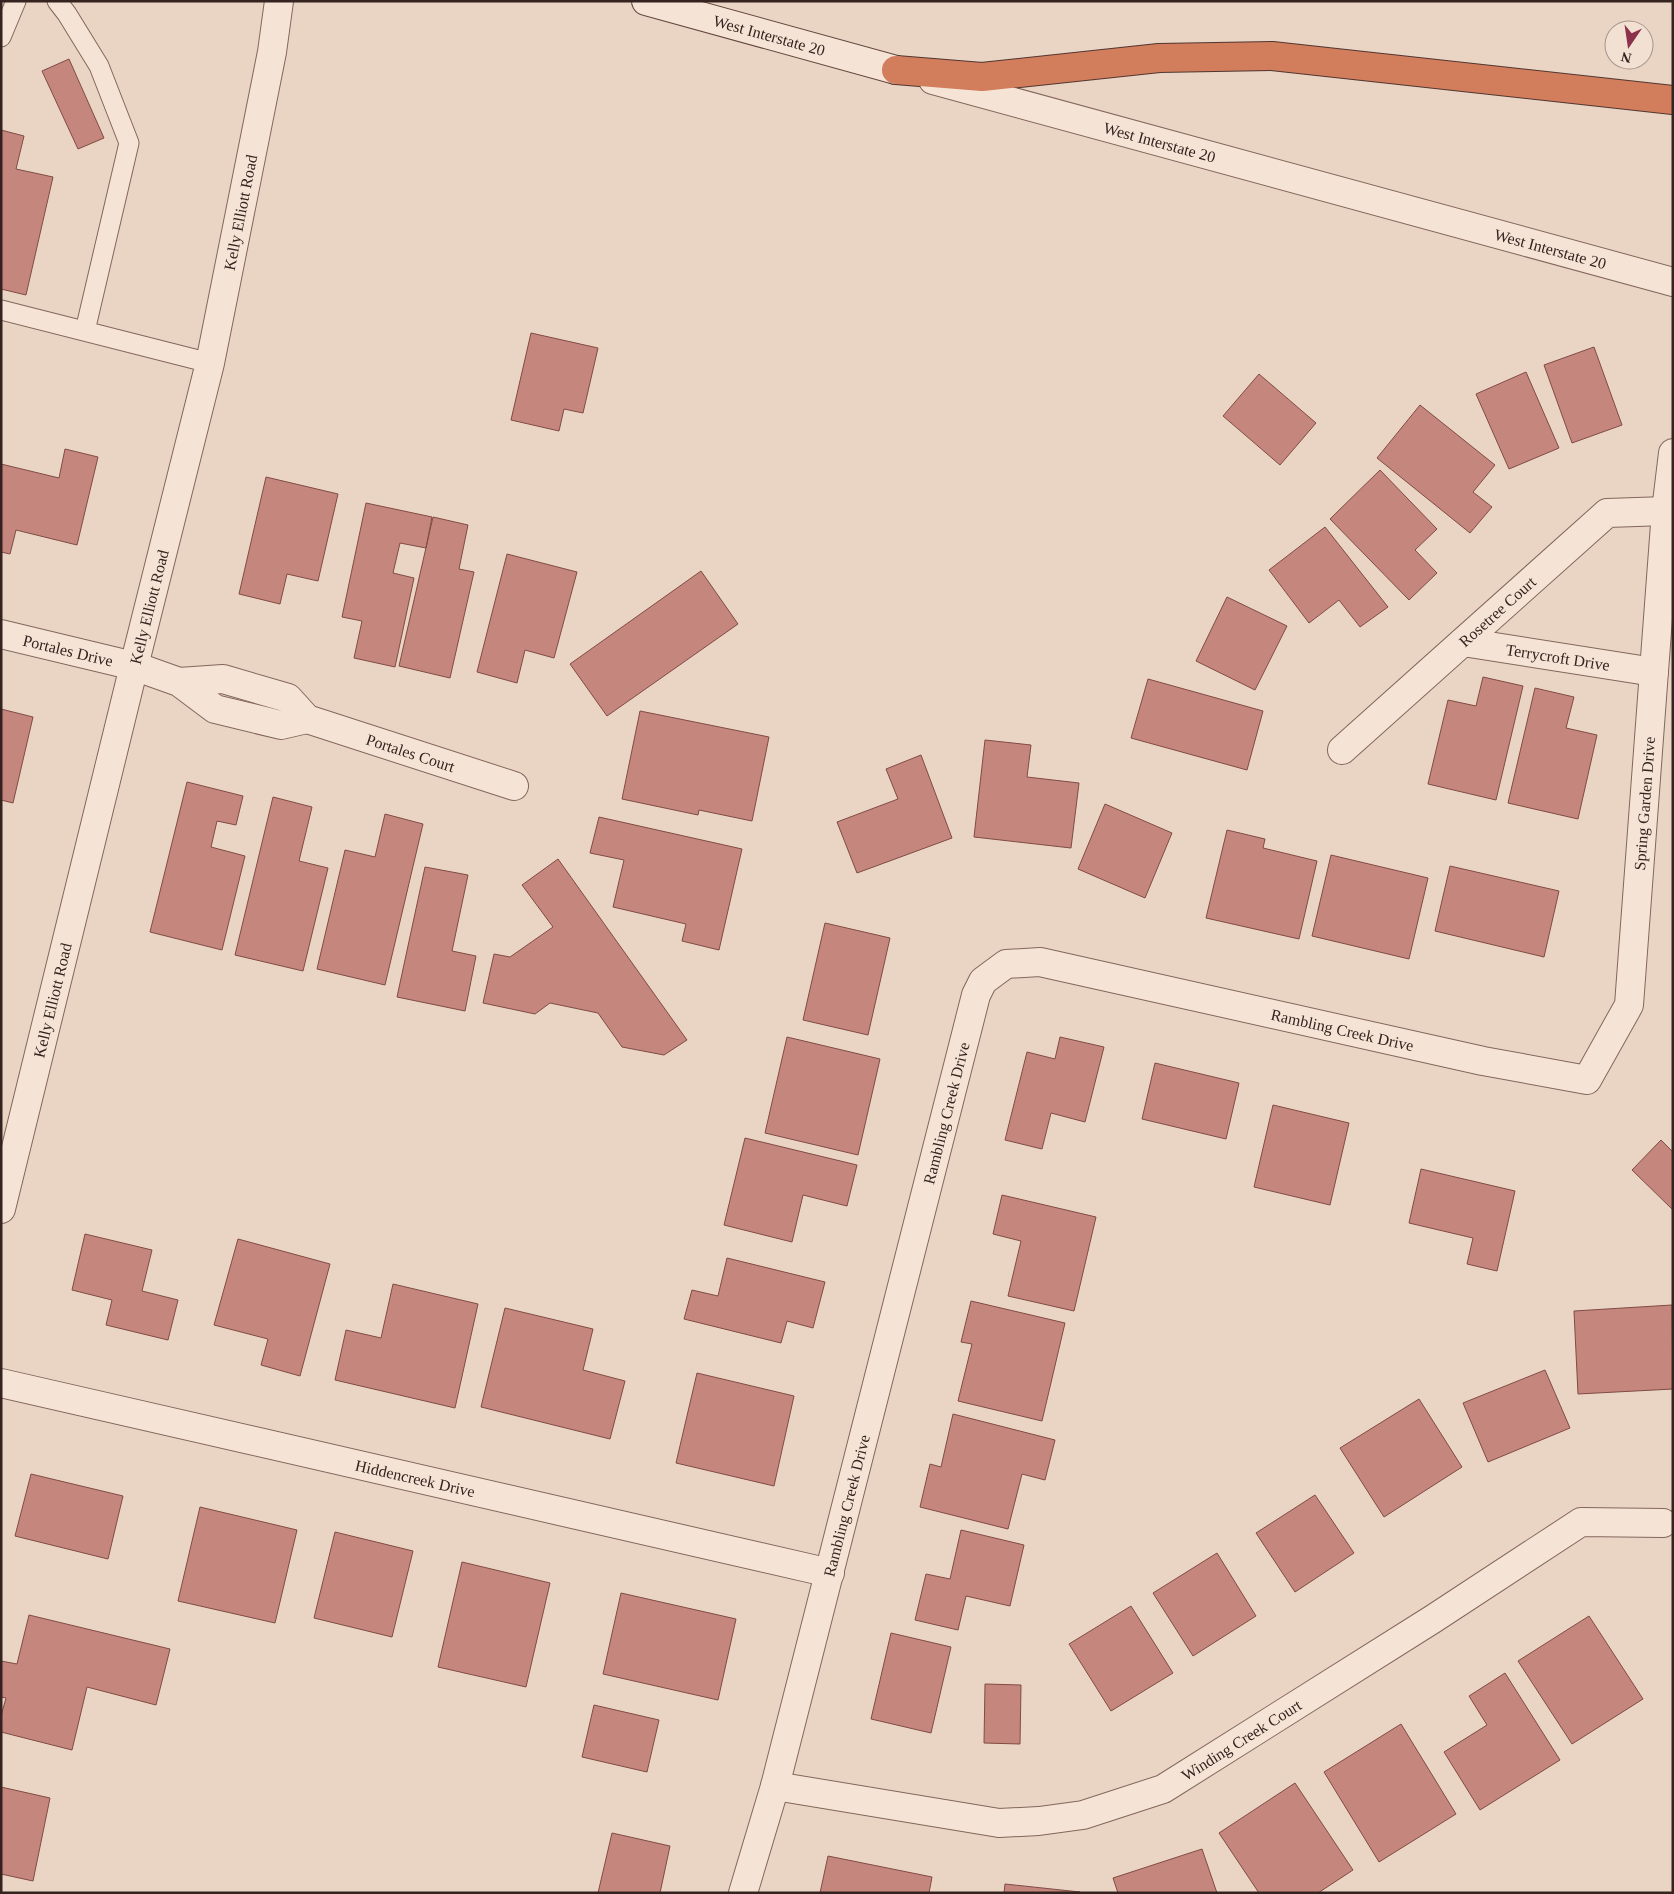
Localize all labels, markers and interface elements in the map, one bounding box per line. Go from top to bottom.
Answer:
street label: West Interstate 20 [711,12,827,59]
north arrow [1604,20,1654,70]
text: N [1620,49,1633,66]
street label: West Interstate 20 [1102,119,1217,166]
street label: Kelly Elliott Road [221,153,260,272]
street label: West Interstate 20 [1492,226,1608,272]
street label: Kelly Elliott Road [127,548,172,666]
street label: Rosetree Court [1456,573,1539,650]
street label: Portales Drive [21,632,115,670]
street label: Terrycroft Drive [1505,641,1611,674]
street label: Portales Court [364,731,457,775]
street label: Spring Garden Drive [1631,736,1658,871]
street label: Kelly Elliott Road [30,941,75,1059]
street label: Rambling Creek Drive [1269,1006,1415,1054]
street label: Rambling Creek Drive [920,1040,973,1186]
street label: Rambling Creek Drive [821,1433,873,1578]
street label: Hiddencreek Drive [354,1456,477,1500]
street label: Winding Creek Court [1179,1696,1305,1784]

